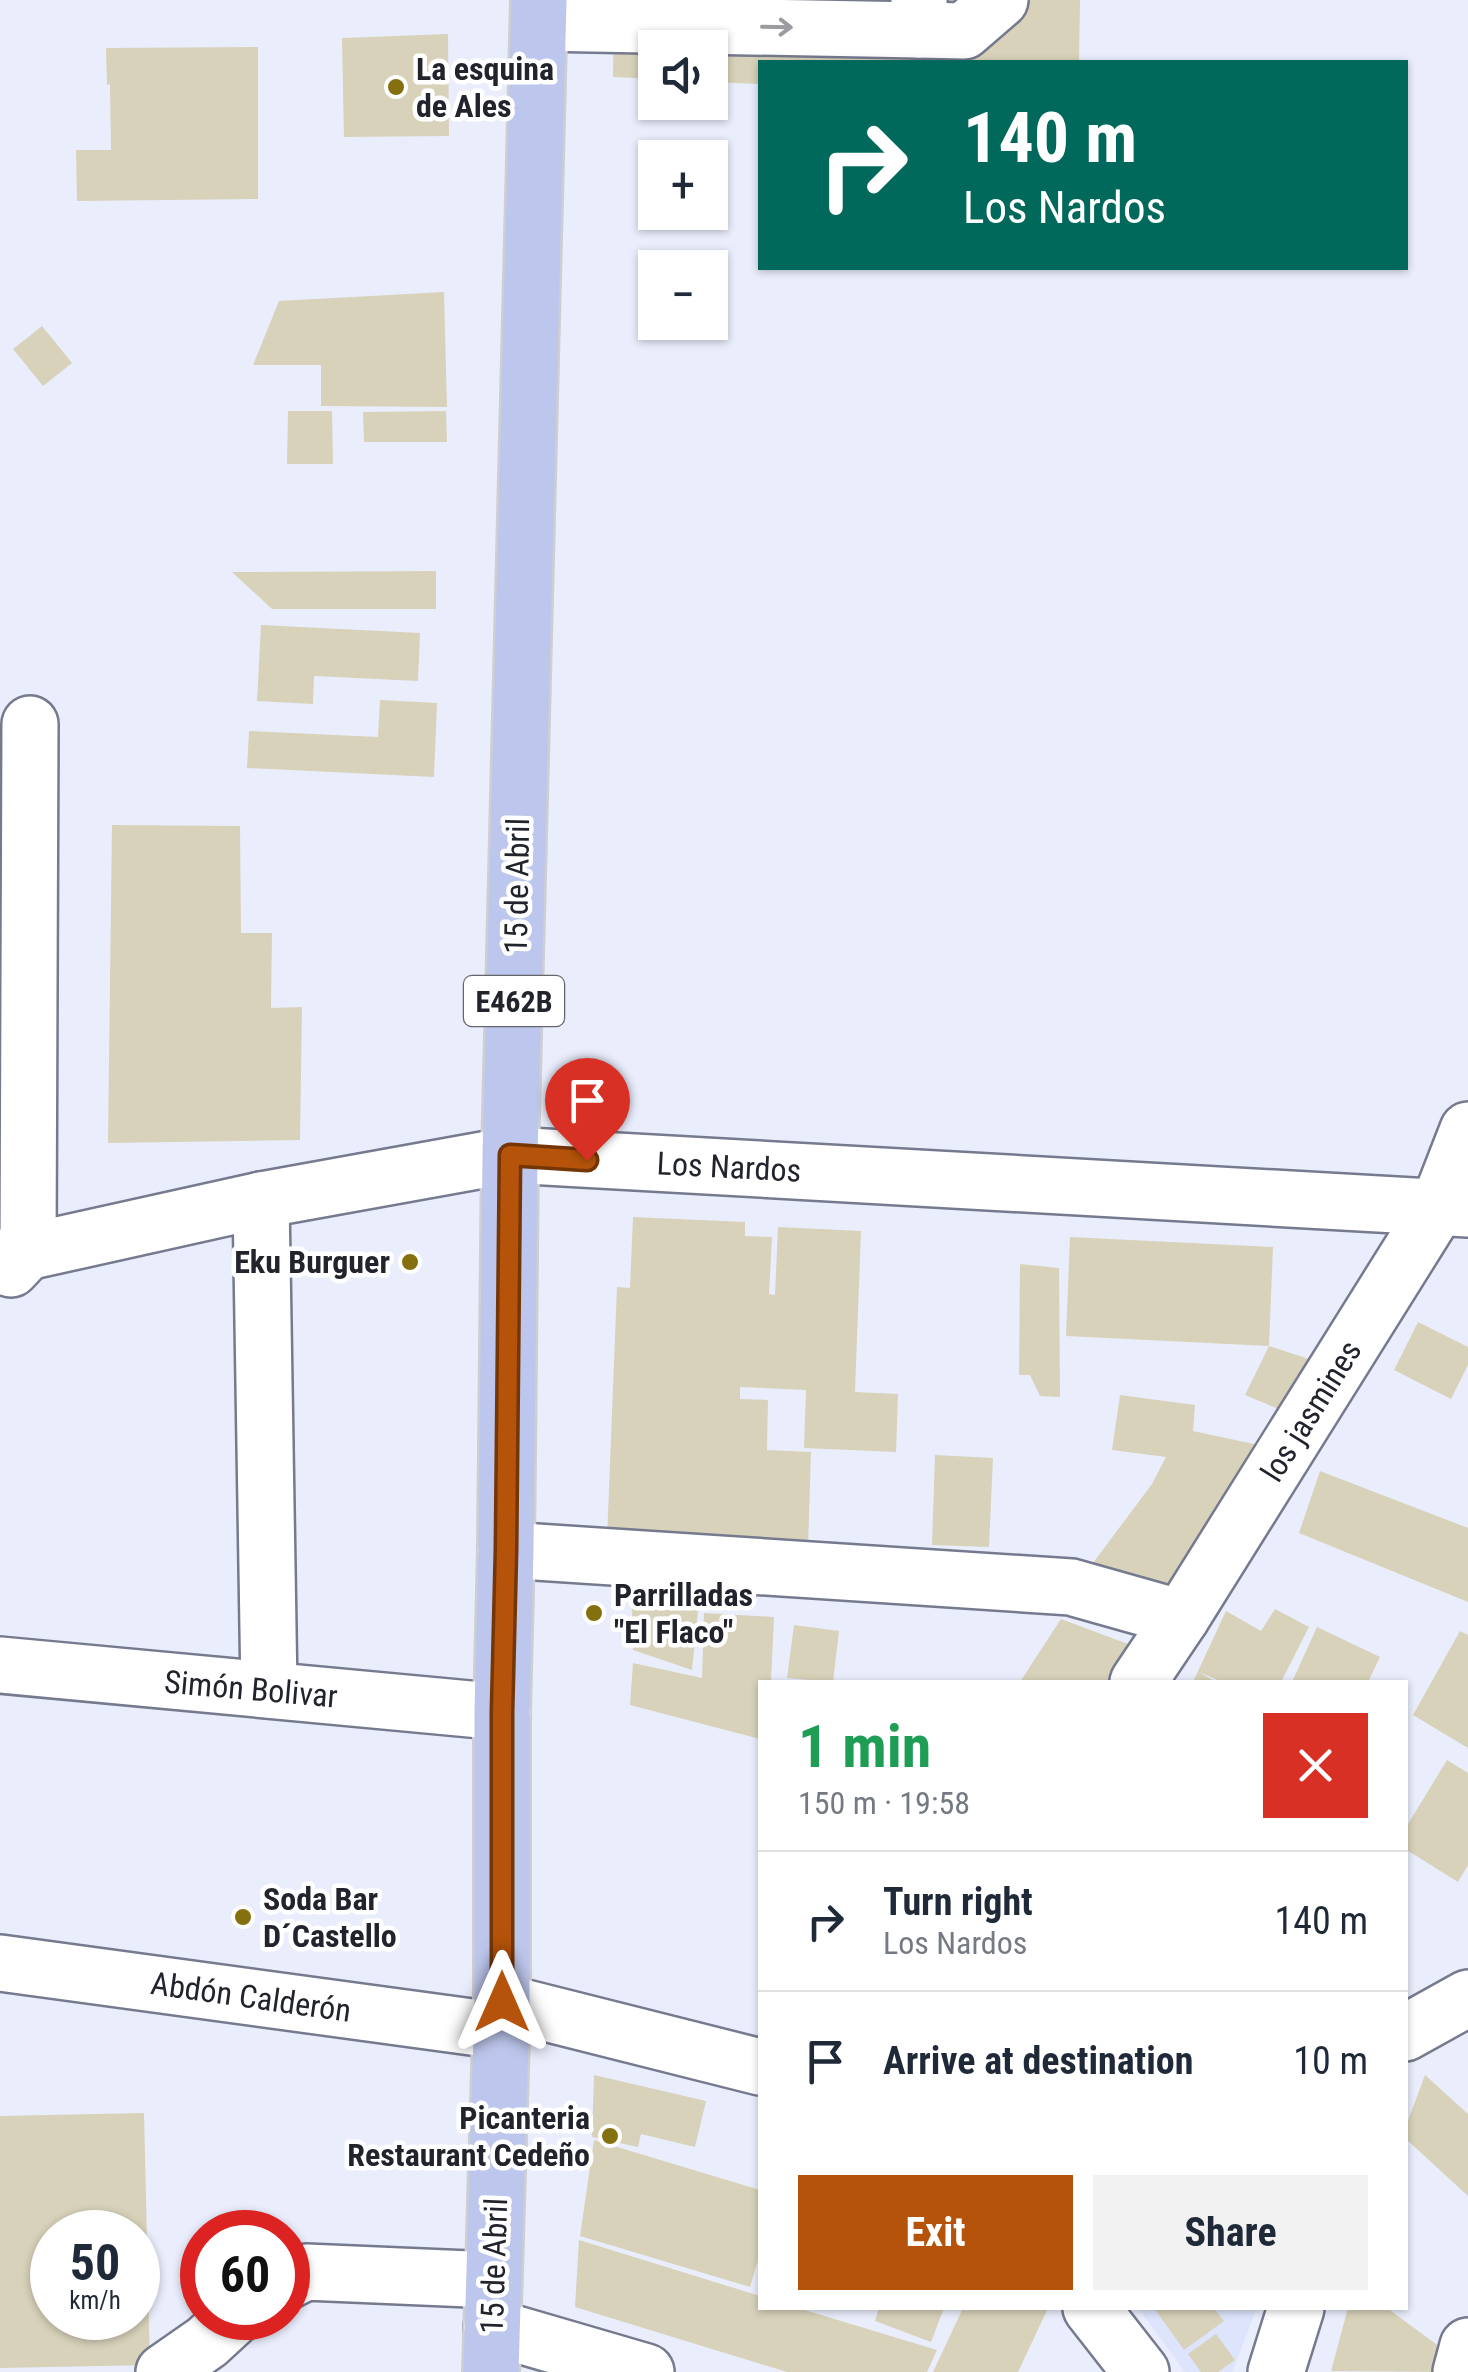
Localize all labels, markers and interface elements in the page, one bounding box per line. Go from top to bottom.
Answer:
one-way arrow [760,18,792,37]
map controls [638,30,728,340]
button: sound [638,30,728,120]
place label: La esquina de Ales [416,50,554,125]
marker: La esquina de Ales [385,76,407,98]
text: 140 m [963,97,1137,179]
icon: right [798,100,928,230]
button: + [638,140,728,230]
text: Los Nardos [963,181,1166,234]
button: − [638,250,728,340]
street label: 15 de Abril [497,818,537,954]
road number: E462B [464,976,564,1026]
pin [545,1058,630,1161]
icon: arrive [560,1073,615,1128]
street label: Los Nardos [656,1144,802,1190]
place label: Eku Burguer [234,1243,390,1281]
marker: Eku Burguer [399,1251,421,1273]
street label: los jasmines [1253,1334,1369,1488]
place label: Parrilladas "El Flaco" [614,1576,753,1651]
marker: Parrilladas "El Flaco" [583,1602,605,1624]
street label: Simón Bolivar [163,1663,339,1716]
text: 1 min [798,1711,931,1782]
button: close [1263,1713,1368,1818]
text: 150 m · 19:58 [798,1784,970,1822]
place label: Soda Bar D´Castello [263,1880,397,1955]
text: Turn right [883,1880,1033,1924]
icon: right [798,1894,853,1949]
text: 140 m [1274,1899,1368,1943]
marker: Soda Bar D´Castello [232,1906,254,1928]
text: Los Nardos [883,1924,1027,1962]
position arrow [450,1950,554,2054]
street label: Abdón Calderón [148,1964,354,2030]
icon: arrive [798,2034,853,2089]
text: Arrive at destination [883,2039,1193,2083]
text: 10 m [1293,2039,1368,2083]
place label: Picanteria Restaurant Cedeño [347,2099,590,2174]
marker: Picanteria Restaurant Cedeño [599,2125,621,2147]
button: Exit [798,2175,1073,2290]
button: Share [1093,2175,1368,2290]
street label: 15 de Abril [473,2197,515,2335]
speed limit sign: 60 [180,2210,310,2340]
text: 50 [70,2234,120,2292]
text: km/h [69,2286,121,2315]

